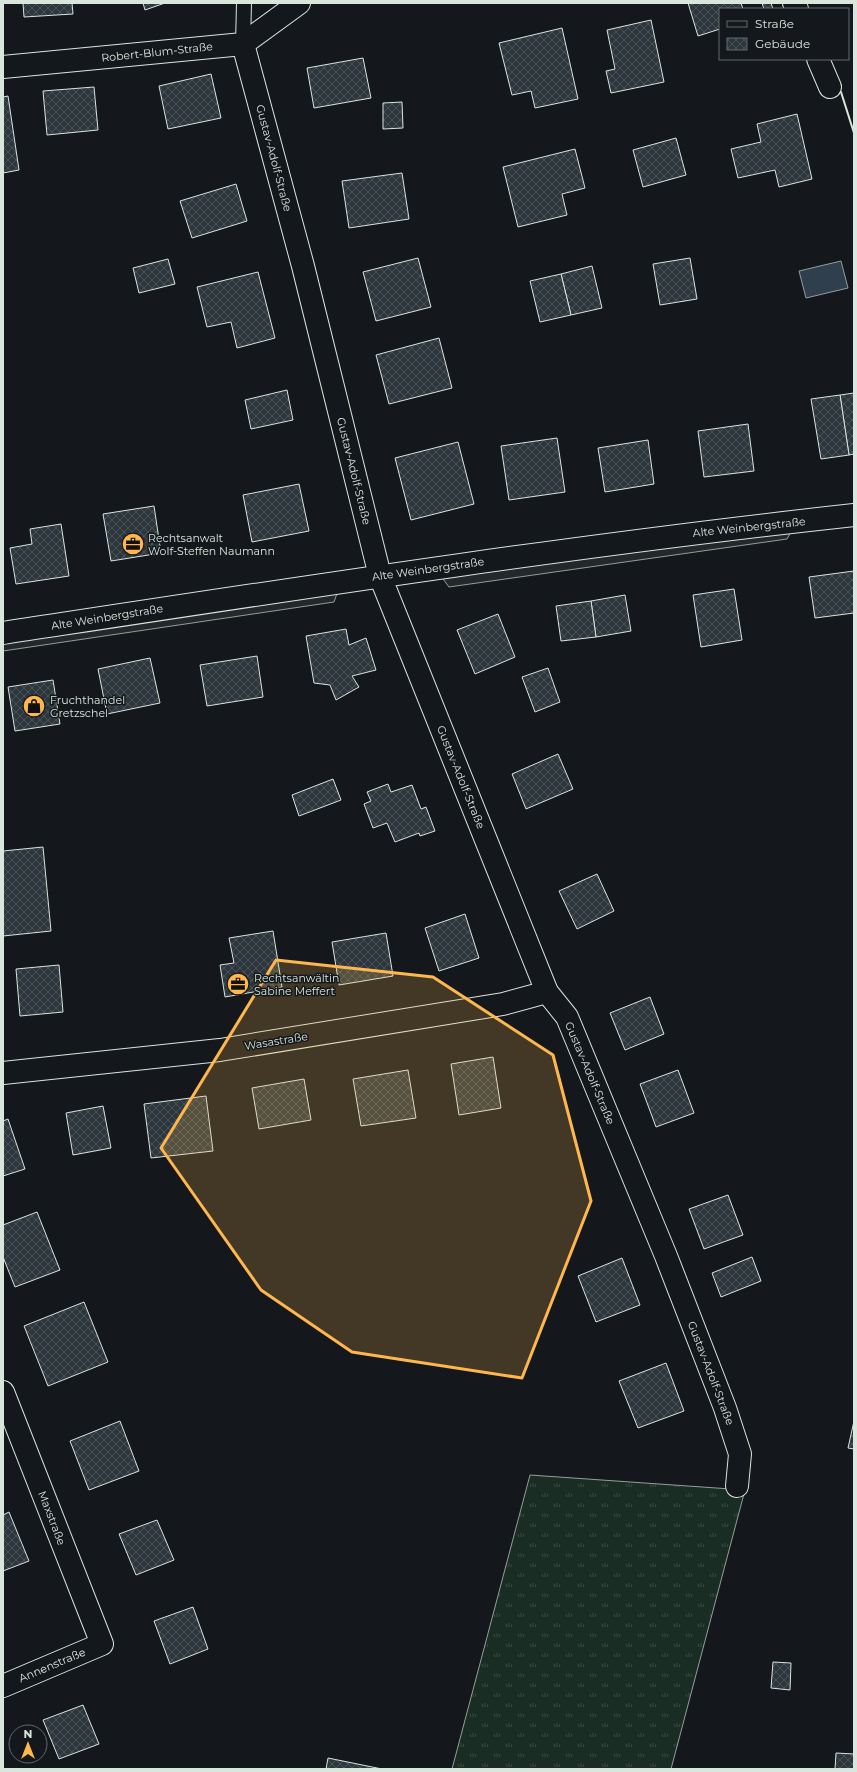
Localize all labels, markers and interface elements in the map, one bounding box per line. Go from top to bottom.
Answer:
legend [719,8,849,60]
text: Straße [755,16,794,31]
text: Gebäude [755,36,810,51]
street label: Robert-Blum-Straße [101,39,214,65]
street label: Gustav-Adolf-Straße [253,103,295,213]
street label: Gustav-Adolf-Straße [334,416,374,527]
street label: Alte Weinbergstraße [692,514,806,540]
office icon: Rechtsanwalt Wolf-Steffen Naumann [120,531,146,557]
place label: Rechtsanwalt Wolf-Steffen Naumann [148,531,275,558]
street label: Alte Weinbergstraße [371,554,485,584]
street label: Alte Weinbergstraße [50,601,164,633]
shop icon: Fruchthandel Gretzschel [21,693,47,719]
place label: Fruchthandel Gretzschel [50,693,125,720]
street label: Gustav-Adolf-Straße [434,723,488,831]
office icon: Rechtsanwältin Sabine Meffert [225,971,251,997]
place label: Rechtsanwältin Sabine Meffert [254,971,339,998]
street label: Gustav-Adolf-Straße [562,1020,618,1127]
street label: Wasastraße [243,1029,309,1053]
street label: Gustav-Adolf-Straße [685,1319,737,1427]
street label: Maxstraße [35,1489,69,1547]
street label: Annenstraße [17,1645,88,1685]
north arrow [8,1724,48,1764]
text: N [24,1727,32,1741]

